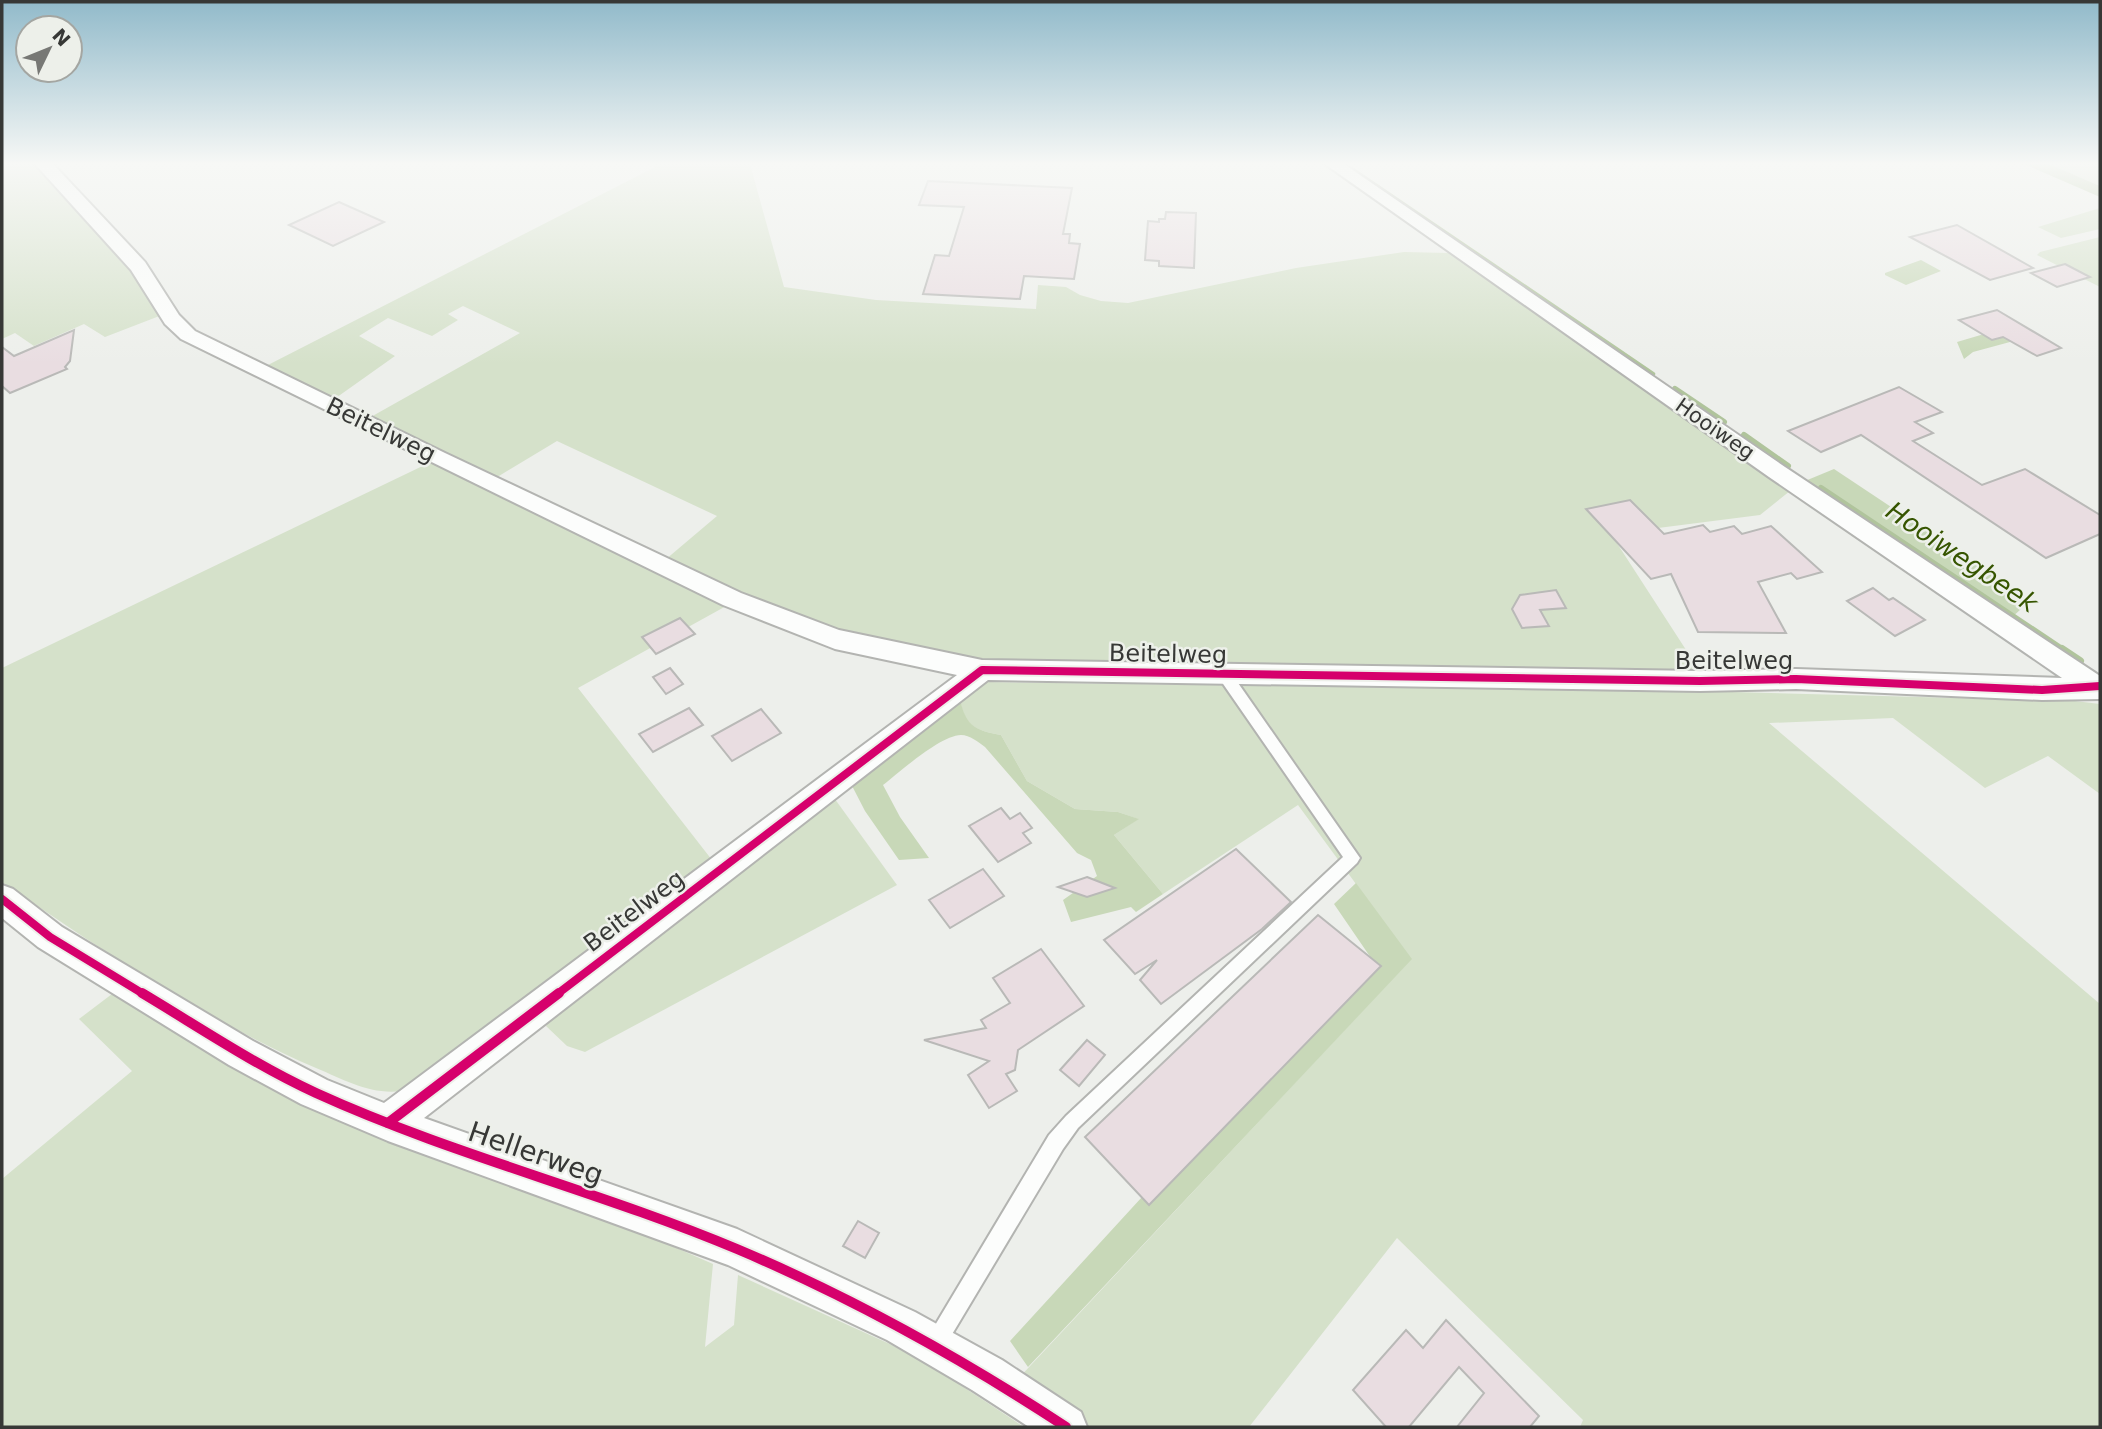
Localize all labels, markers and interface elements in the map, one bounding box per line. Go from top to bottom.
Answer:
north arrow [14,14,84,84]
text: N [48,24,75,51]
street label: Beitelweg [322,391,440,469]
street label: Hooiweg [1671,393,1759,465]
water label: Hooiwegbeek [1881,495,2044,619]
street label: Beitelweg [1109,639,1227,669]
street label: Beitelweg [1675,647,1793,675]
street label: Beitelweg [578,864,690,958]
street label: Hellerweg [464,1115,608,1192]

